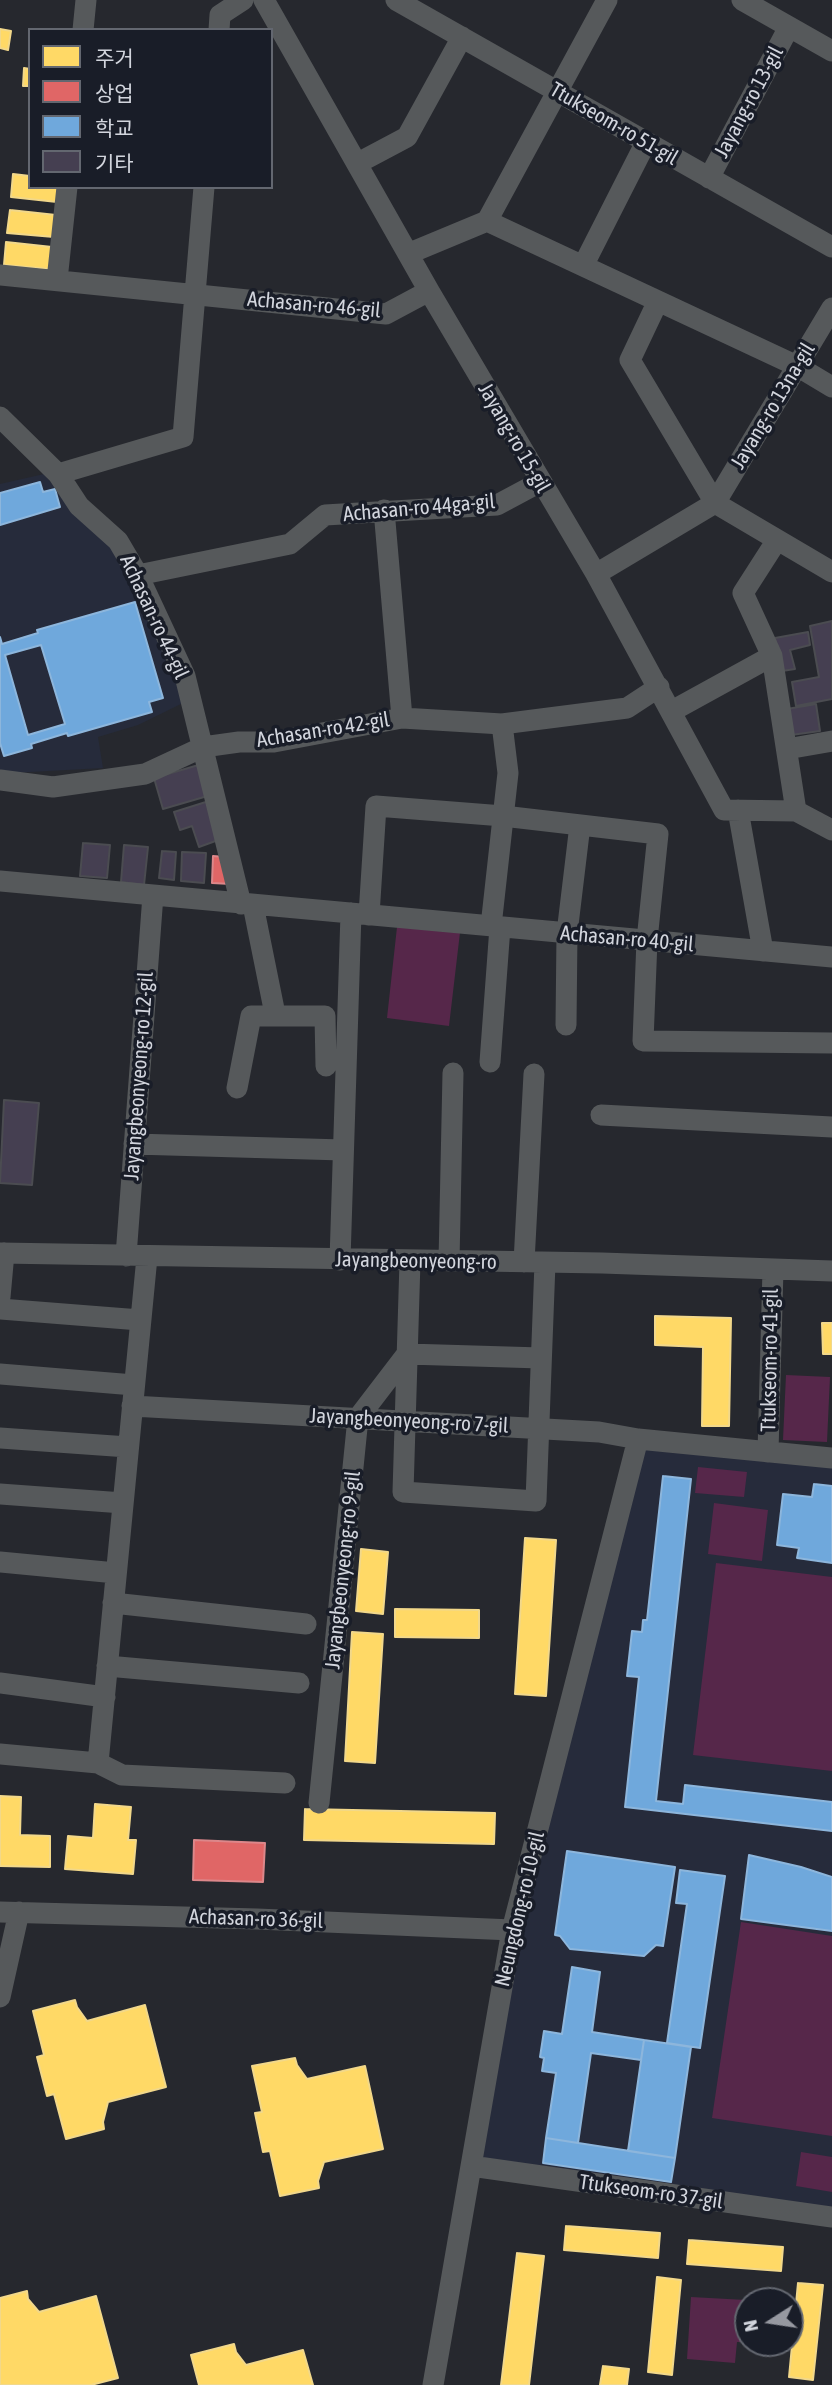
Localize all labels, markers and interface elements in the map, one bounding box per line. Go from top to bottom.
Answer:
legend [28,28,273,189]
street label: Jayang-ro 13-gil [709,42,789,162]
text: 주거 [95,46,134,70]
street label: Ttukseom-ro 51-gil [546,77,682,171]
text: 상업 [95,81,134,105]
text: 학교 [95,116,134,140]
text: 기타 [95,151,134,175]
street label: Achasan-ro 46-gil [246,287,382,323]
street label: Jayang-ro 13na-gil [726,338,820,474]
street label: Jayang-ro 15-gil [472,379,556,497]
street label: Achasan-ro 44ga-gil [342,489,496,527]
street label: Achasan-ro 44-gil [114,551,194,683]
street label: Achasan-ro 42-gil [255,707,391,753]
street label: Achasan-ro 40-gil [559,921,695,957]
street label: Jayangbeonyeong-ro 12-gil [119,971,159,1181]
street label: Jayangbeonyeong-ro [335,1247,497,1275]
street label: Ttukseom-ro 41-gil [756,1288,784,1432]
street label: Jayangbeonyeong-ro 7-gil [309,1403,509,1439]
street label: Jayangbeonyeong-ro 9-gil [320,1470,366,1670]
street label: Neungdong-ro 10-gil [490,1829,550,1989]
street label: Achasan-ro 36-gil [189,1904,323,1934]
street label: Ttukseom-ro 37-gil [578,2169,724,2215]
north arrow [734,2287,804,2357]
text: N [738,2318,762,2334]

